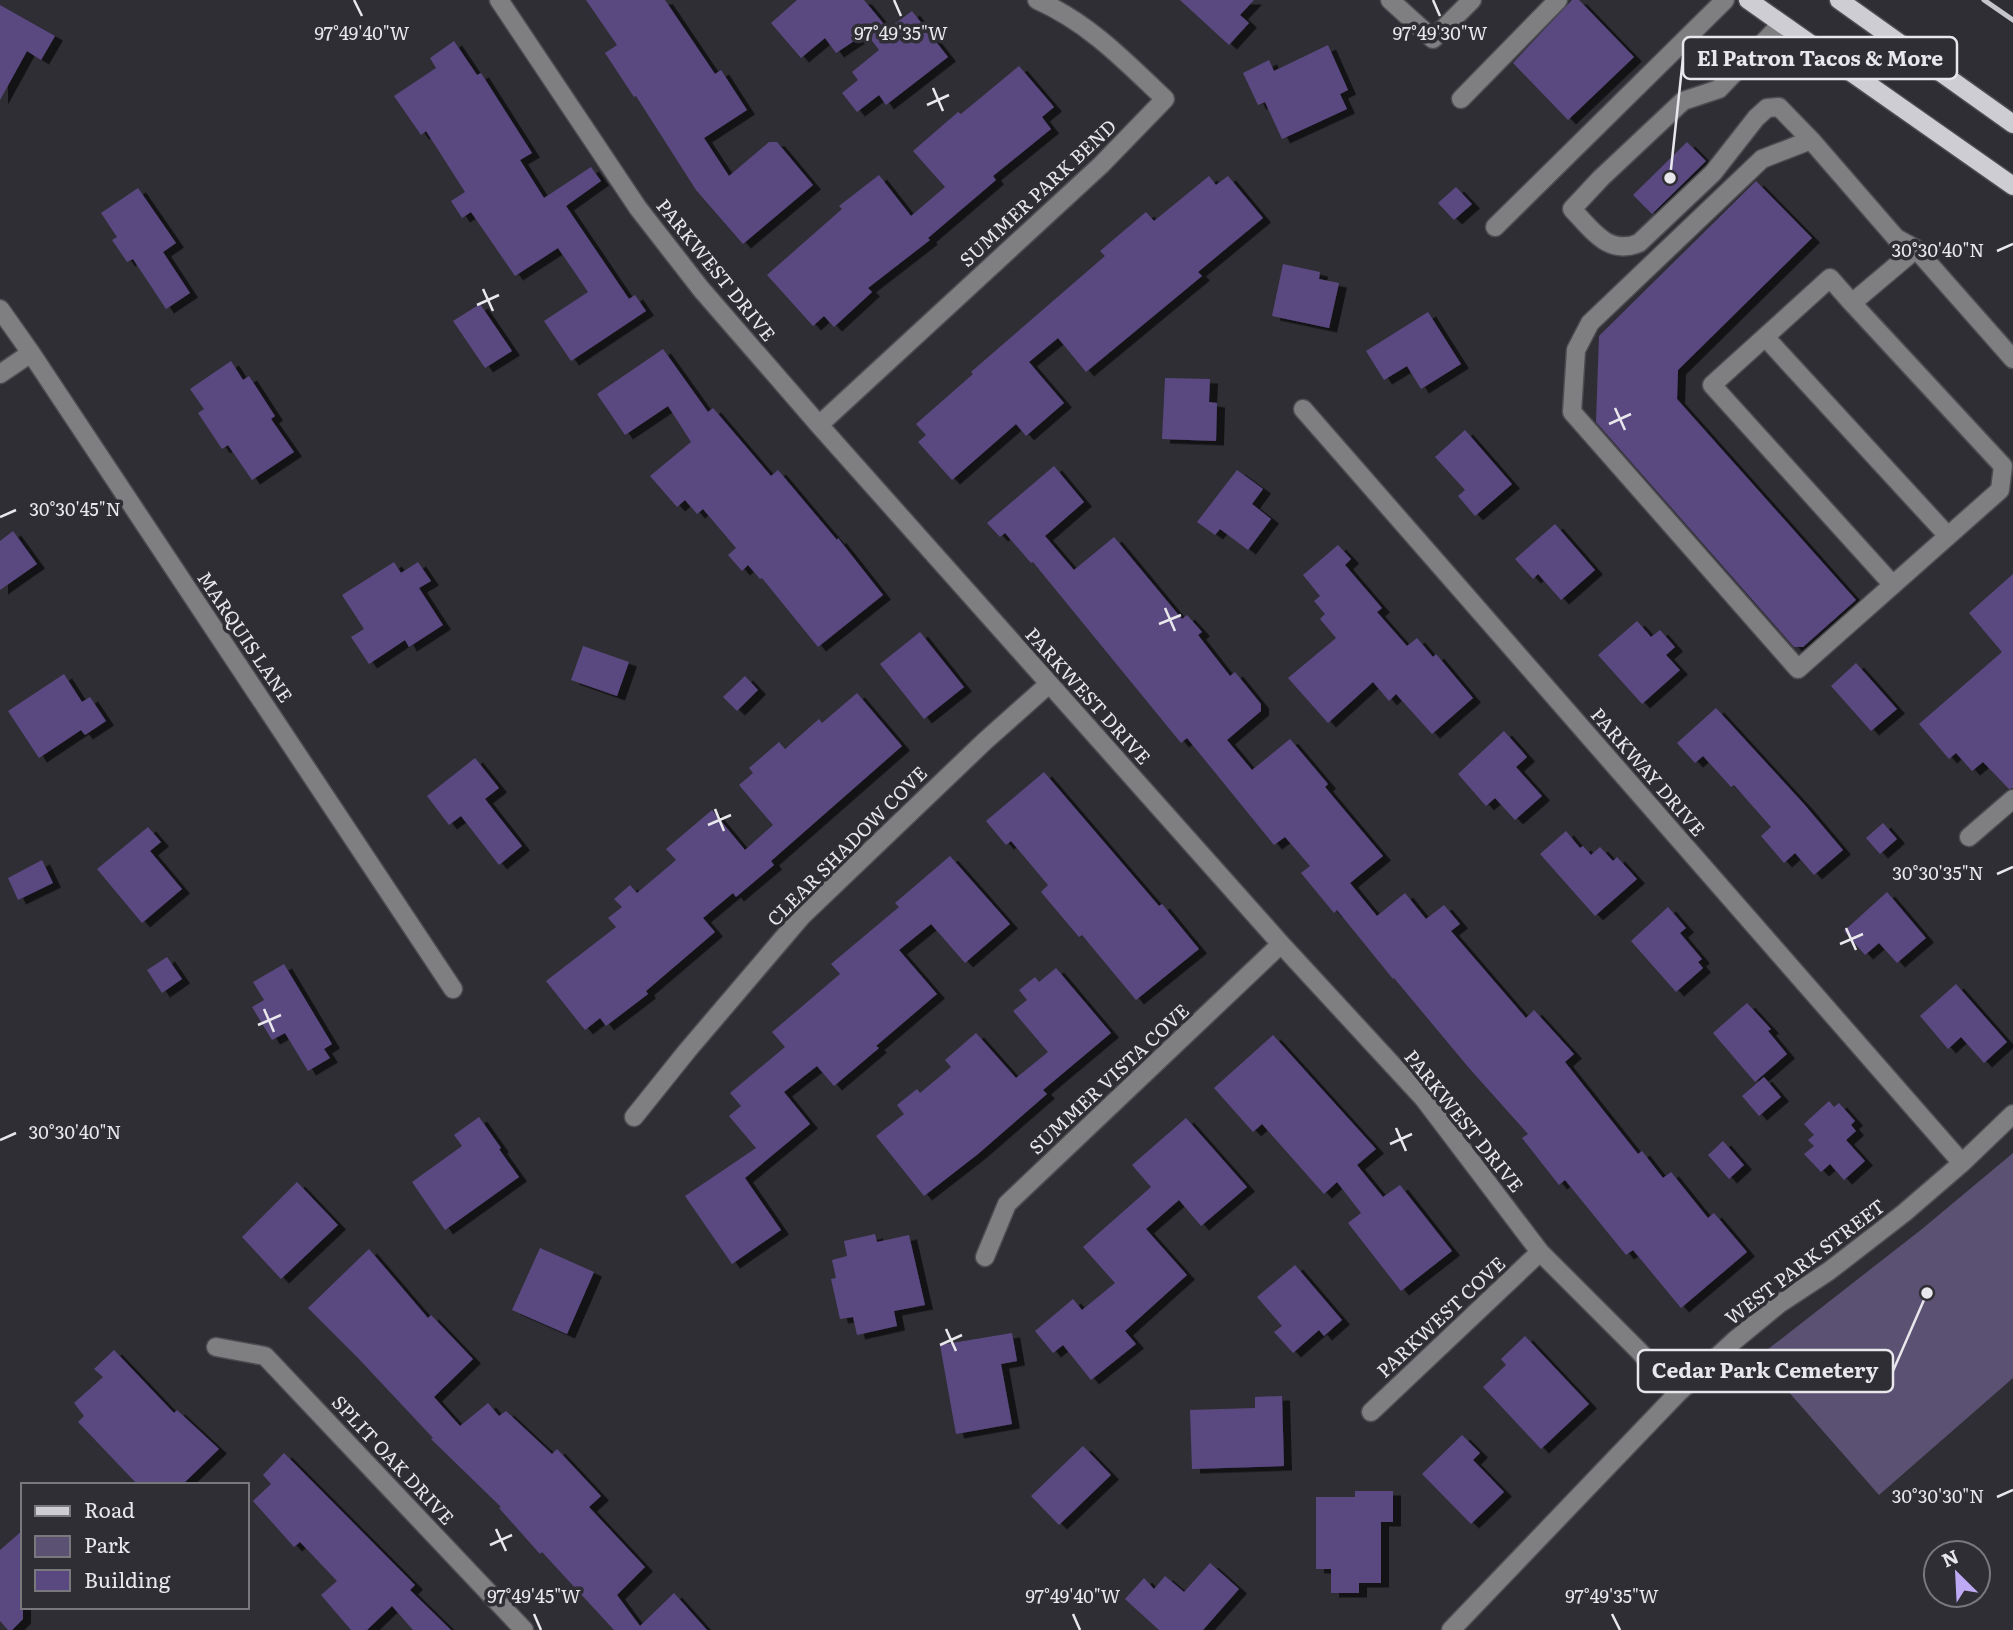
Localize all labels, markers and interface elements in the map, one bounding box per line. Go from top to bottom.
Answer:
text: 97°49'40"W [315,19,410,46]
text: 97°49'35"W [854,19,948,46]
text: 97°49'30"W [1393,19,1488,46]
callout: El Patron Tacos & More [1683,37,1957,79]
text: El Patron Tacos & More [1697,41,1943,72]
street label: SUMMER PARK BEND [953,112,1122,273]
street label: PARKWEST DRIVE [650,192,783,347]
text: 30°30'40"N [1892,236,1984,263]
text: 30°30'45"N [29,495,121,522]
street label: MARQUIS LANE [191,565,300,708]
street label: PARKWEST DRIVE [1019,621,1158,770]
street label: PARKWAY DRIVE [1585,701,1713,842]
street label: CLEAR SHADOW COVE [760,759,933,932]
text: 30°30'35"N [1892,859,1984,886]
street label: SUMMER VISTA COVE [1022,996,1195,1160]
street label: PARKWEST DRIVE [1398,1043,1531,1198]
text: 30°30'40"N [29,1118,121,1145]
street label: WEST PARK STREET [1718,1192,1890,1331]
street label: PARKWEST COVE [1370,1249,1511,1383]
callout: Cedar Park Cemetery [1638,1350,1893,1392]
text: Cedar Park Cemetery [1652,1353,1878,1384]
street label: SPLIT OAK DRIVE [326,1388,461,1530]
text: 30°30'30"N [1892,1482,1984,1509]
legend [21,1483,248,1609]
text: Road [84,1493,135,1524]
text: Park [84,1528,130,1559]
north arrow [1922,1539,1992,1609]
text: N [1937,1542,1963,1574]
text: Building [84,1563,171,1594]
text: 97°49'45"W [487,1582,581,1609]
text: 97°49'40"W [1026,1582,1121,1609]
text: 97°49'35"W [1565,1582,1659,1609]

